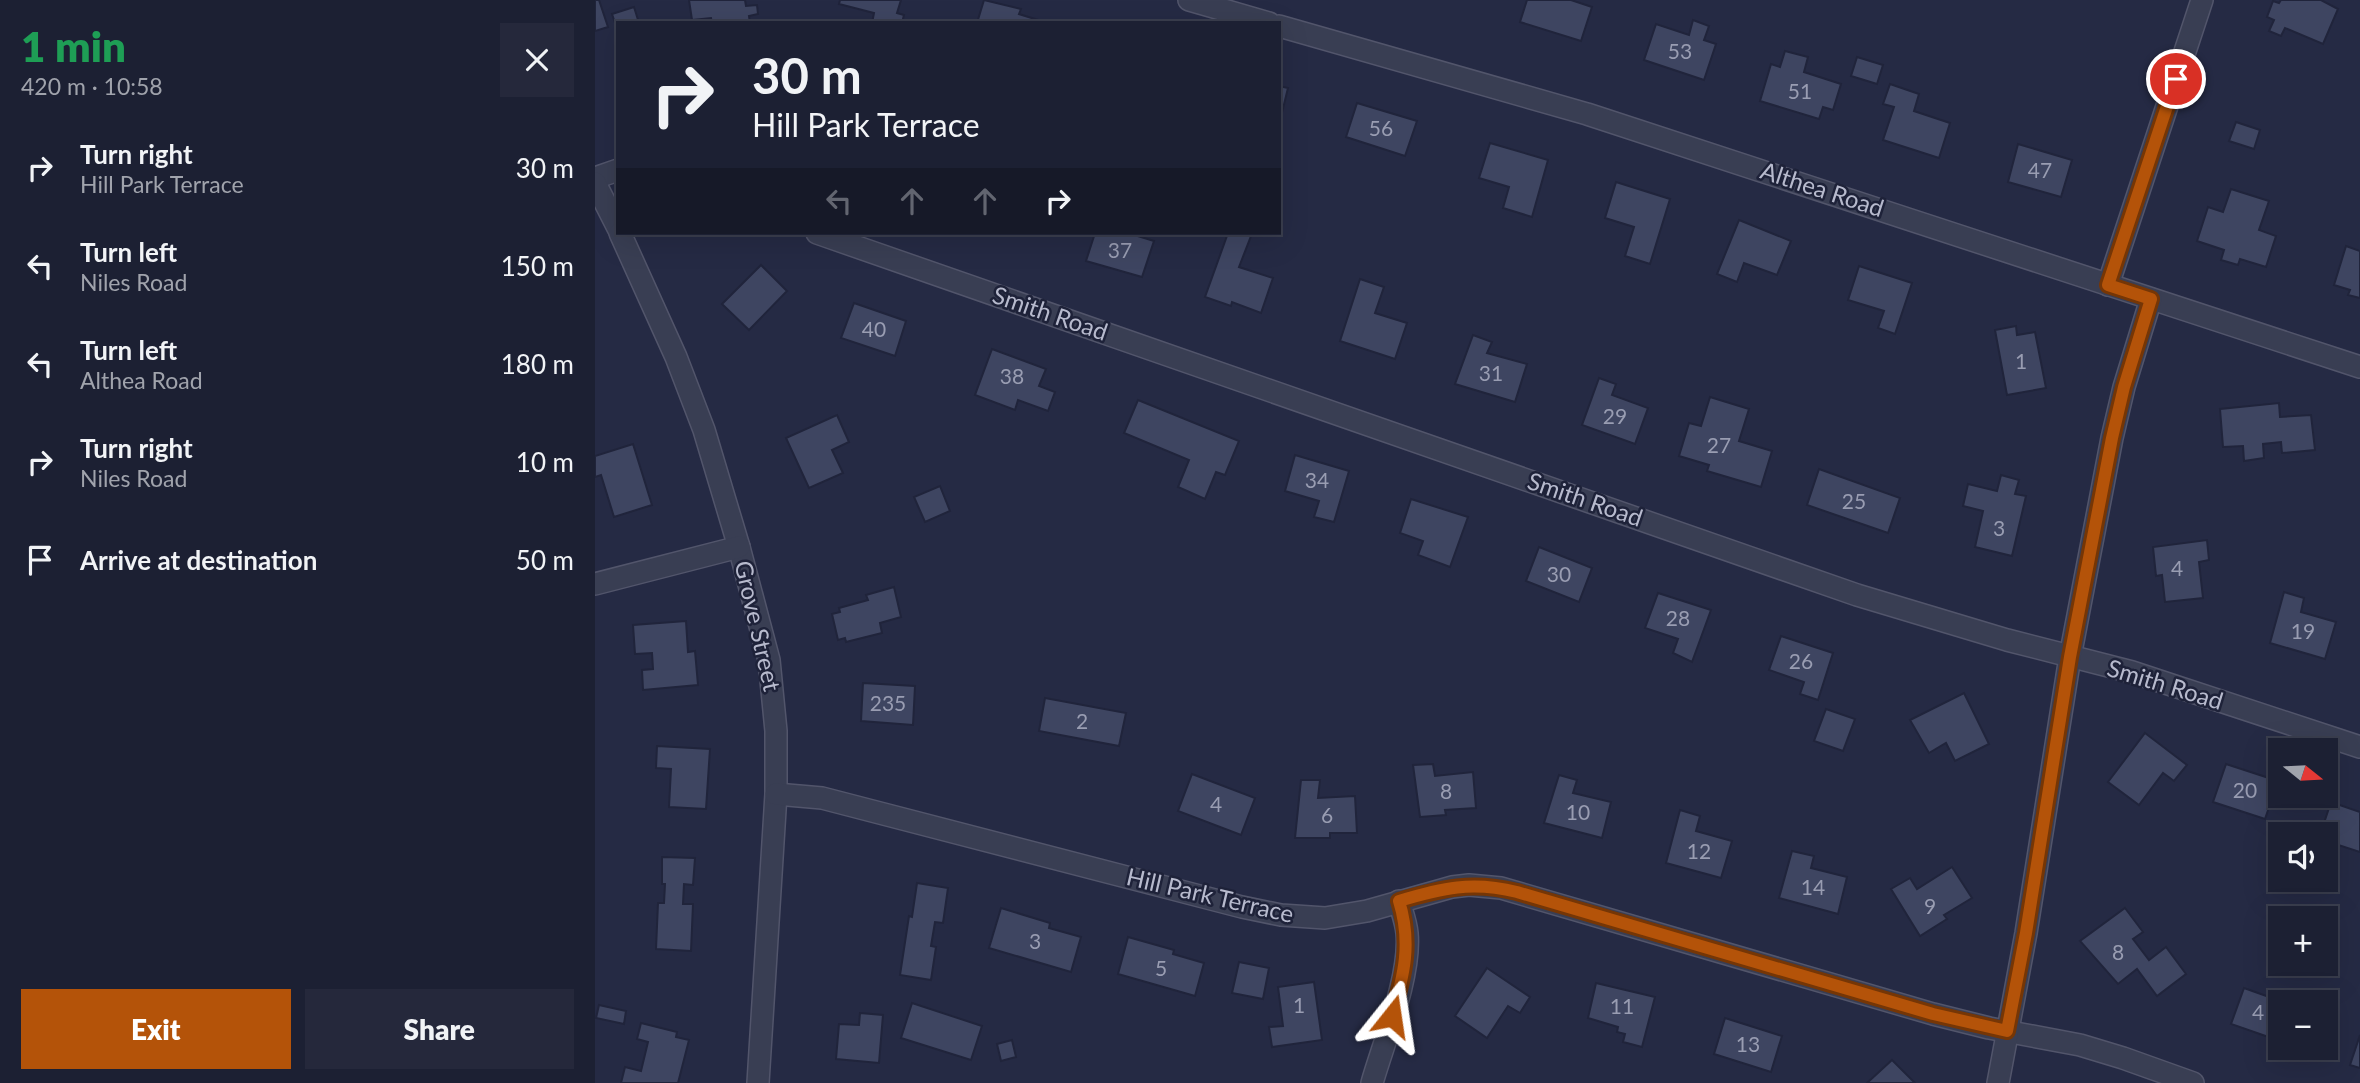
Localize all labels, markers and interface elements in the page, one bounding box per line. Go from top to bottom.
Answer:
text: 1 min [21,21,126,71]
button: close [500,23,574,97]
house number: 53 [1668,38,1692,63]
text: 30 m [752,46,862,104]
icon: right [637,49,728,140]
pin [2146,49,2206,109]
icon: arrive [2157,60,2195,98]
text: 420 m · 10:58 [21,72,163,100]
house number: 51 [1788,78,1812,103]
text: Hill Park Terrace [752,105,980,144]
house number: 56 [1369,115,1393,140]
text: Turn right [80,138,193,170]
icon: right [21,149,59,187]
text: 30 m [516,152,574,184]
street label: Althea Road [1757,155,1888,222]
house number: 47 [2028,157,2052,182]
text: Hill Park Terrace [80,170,244,198]
icon: left [820,182,858,220]
icon: ahead [893,182,931,220]
icon: ahead [966,182,1004,220]
icon: right [1039,182,1077,220]
text: Turn left [80,236,177,268]
house number: 37 [1108,237,1132,262]
icon: left [21,247,59,285]
text: 150 m [501,250,574,282]
text: Niles Road [80,268,187,296]
street label: Smith Road [989,279,1112,346]
house number: 40 [862,316,886,341]
text: Turn left [80,334,177,366]
icon: left [21,345,59,383]
text: 180 m [501,348,574,380]
house number: 1 [2015,348,2027,373]
house number: 31 [1479,360,1503,385]
house number: 38 [1000,363,1024,388]
text: Althea Road [80,366,203,394]
house number: 29 [1603,403,1627,428]
text: Turn right [80,432,193,464]
house number: 27 [1707,432,1731,457]
icon: right [21,443,59,481]
text: 10 m [516,446,574,478]
text: Niles Road [80,464,187,492]
street label: Smith Road [1524,465,1647,532]
house number: 34 [1305,467,1329,492]
house number: 25 [1842,488,1866,513]
house number: 3 [1993,515,2005,540]
icon: arrive [21,541,59,579]
text: Arrive at destination [80,544,317,576]
text: 50 m [516,544,574,576]
house number: 4 [2171,555,2183,580]
street label: Grove Street [729,558,788,694]
house number: 30 [1547,561,1571,586]
house number: 28 [1666,605,1690,630]
house number: 19 [2291,618,2315,643]
house number: 26 [1789,648,1813,673]
street label: Smith Road [2104,652,2227,715]
house number: 235 [870,690,906,715]
house number: 2 [1076,708,1088,733]
north arrow [2268,738,2338,808]
map controls [2268,738,2338,1060]
house number: 20 [2233,777,2257,802]
house number: 8 [1440,778,1452,803]
house number: 4 [1210,791,1222,816]
house number: 10 [1566,799,1590,824]
house number: 6 [1321,802,1333,827]
button: sound [2268,822,2338,892]
house number: 12 [1687,838,1711,863]
street label: Hill Park Terrace [1124,861,1297,928]
house number: 14 [1801,874,1825,899]
house number: 9 [1924,893,1936,918]
button: + [2268,906,2338,976]
house number: 3 [1029,928,1041,953]
house number: 8 [2112,939,2124,964]
house number: 5 [1155,955,1167,980]
position arrow [1355,979,1429,1053]
button: Exit [21,989,291,1069]
button: Share [305,989,574,1069]
button: − [2268,990,2338,1060]
house number: 1 [1293,992,1305,1017]
house number: 11 [1610,993,1634,1018]
house number: 4 [2252,999,2264,1024]
house number: 13 [1736,1031,1760,1056]

